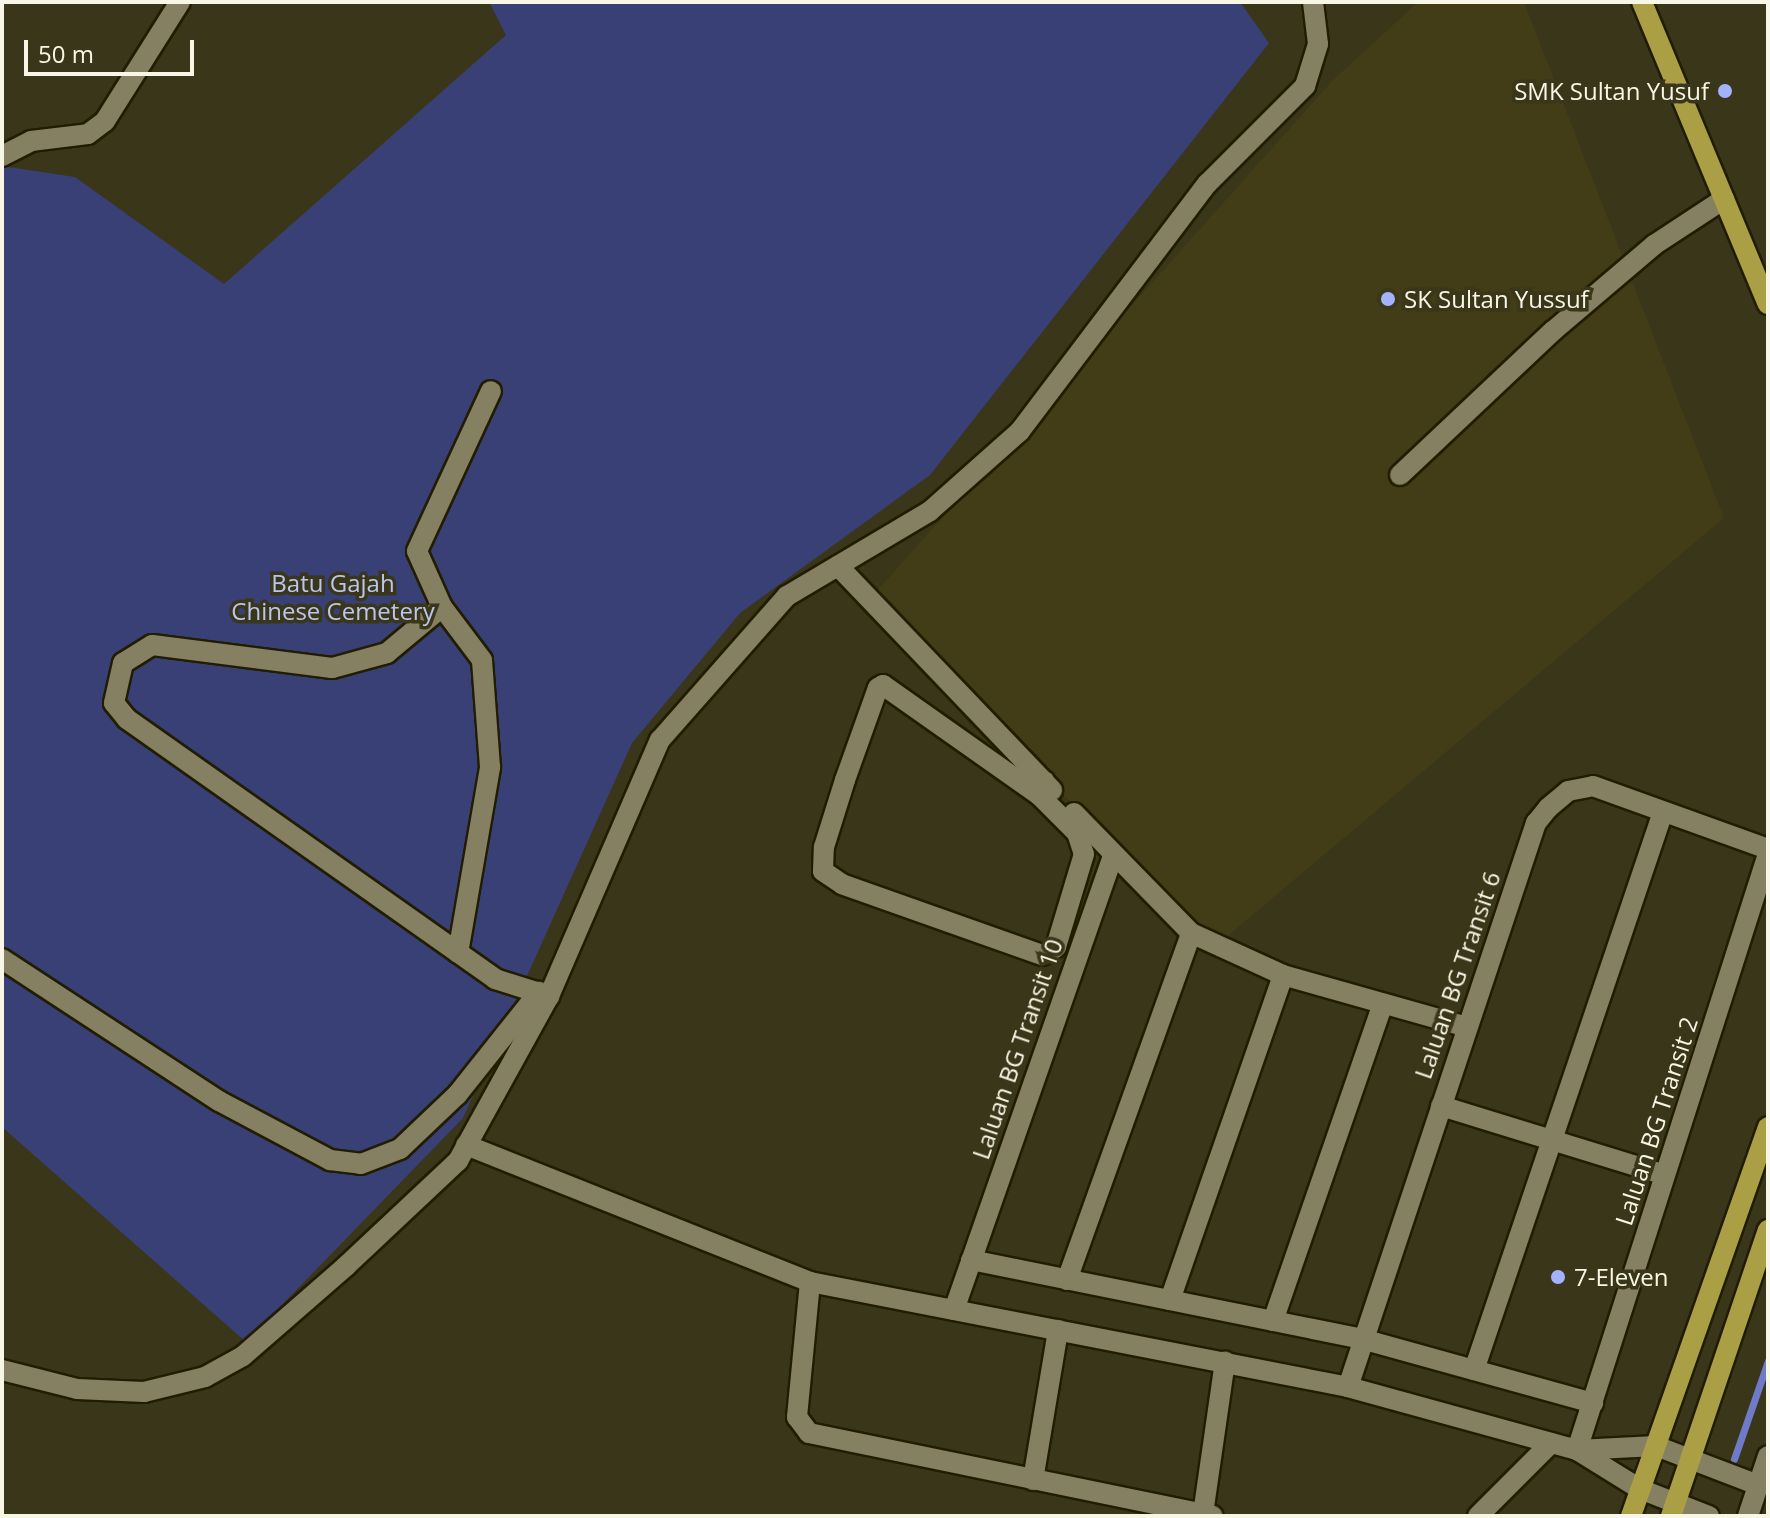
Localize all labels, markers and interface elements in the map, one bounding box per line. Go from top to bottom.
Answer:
scale bar [28,24,198,74]
text: 50 m [38,37,94,70]
place label: SMK Sultan Yusuf [1514,77,1709,105]
marker: SMK Sultan Yusuf [1716,82,1734,100]
place label: SK Sultan Yussuf [1404,285,1589,313]
marker: SK Sultan Yussuf [1379,290,1397,308]
park label: Batu Gajah Chinese Cemetery [231,569,435,625]
street label: Laluan BG Transit 6 [1408,868,1506,1082]
street label: Laluan BG Transit 10 [966,935,1068,1163]
street label: Laluan BG Transit 2 [1609,1013,1703,1229]
place label: 7-Eleven [1574,1263,1668,1291]
marker: 7-Eleven [1549,1268,1567,1286]

